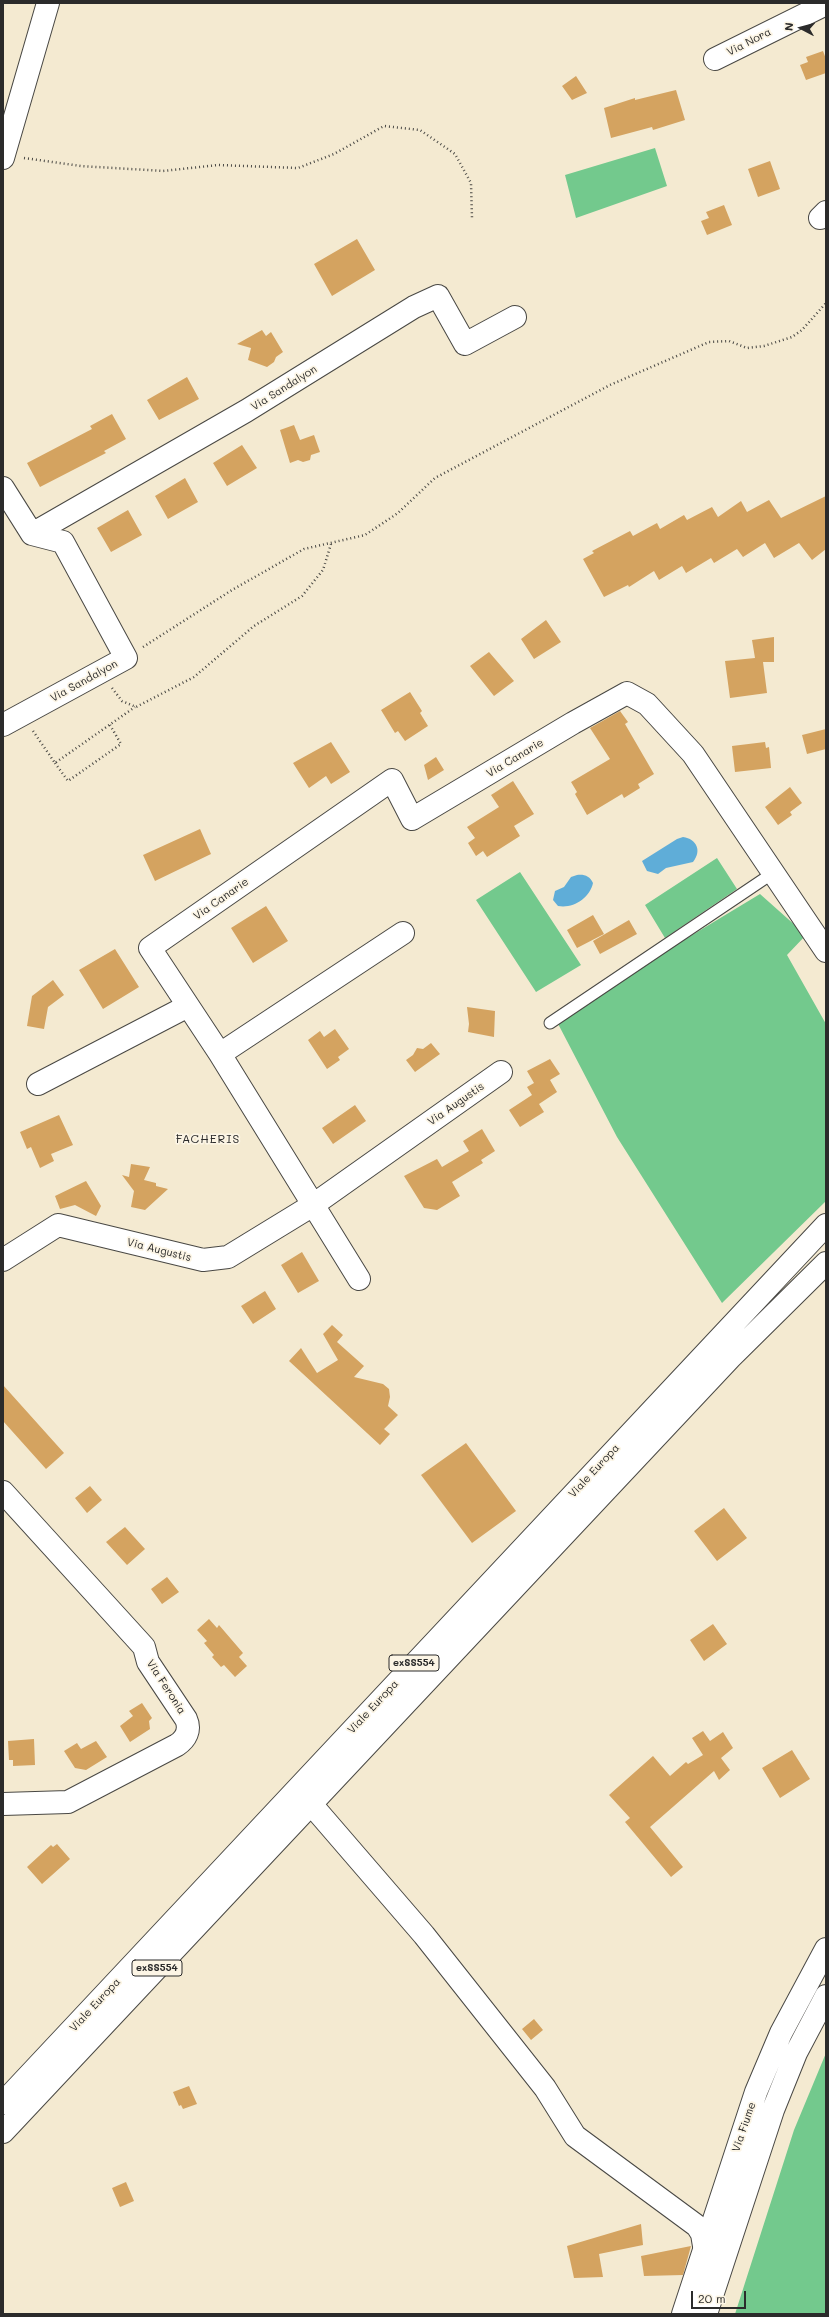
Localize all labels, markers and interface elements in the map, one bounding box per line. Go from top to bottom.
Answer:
north arrow [781,8,821,48]
text: N [781,22,796,32]
street label: Via Nora [725,25,773,59]
street label: Via Sandalyon [249,363,319,413]
street label: Via Sandalyon [48,657,120,705]
street label: Via Canarie [484,736,546,780]
street label: Via Canarie [191,875,251,923]
street label: Via Augustis [425,1080,487,1128]
district label: FACHERIS [176,1132,240,1146]
street label: Via Augustis [126,1236,192,1264]
street label: Viale Europa [566,1441,622,1501]
road number: exSS554 [389,1655,439,1671]
street label: Via Feronia [144,1657,188,1717]
street label: Viale Europa [345,1677,401,1737]
road number: exSS554 [132,1960,182,1976]
street label: Viale Europa [67,1975,123,2035]
street label: Via Fiume [729,2100,759,2154]
scale bar [693,2283,748,2309]
text: 20 m [698,2290,726,2306]

